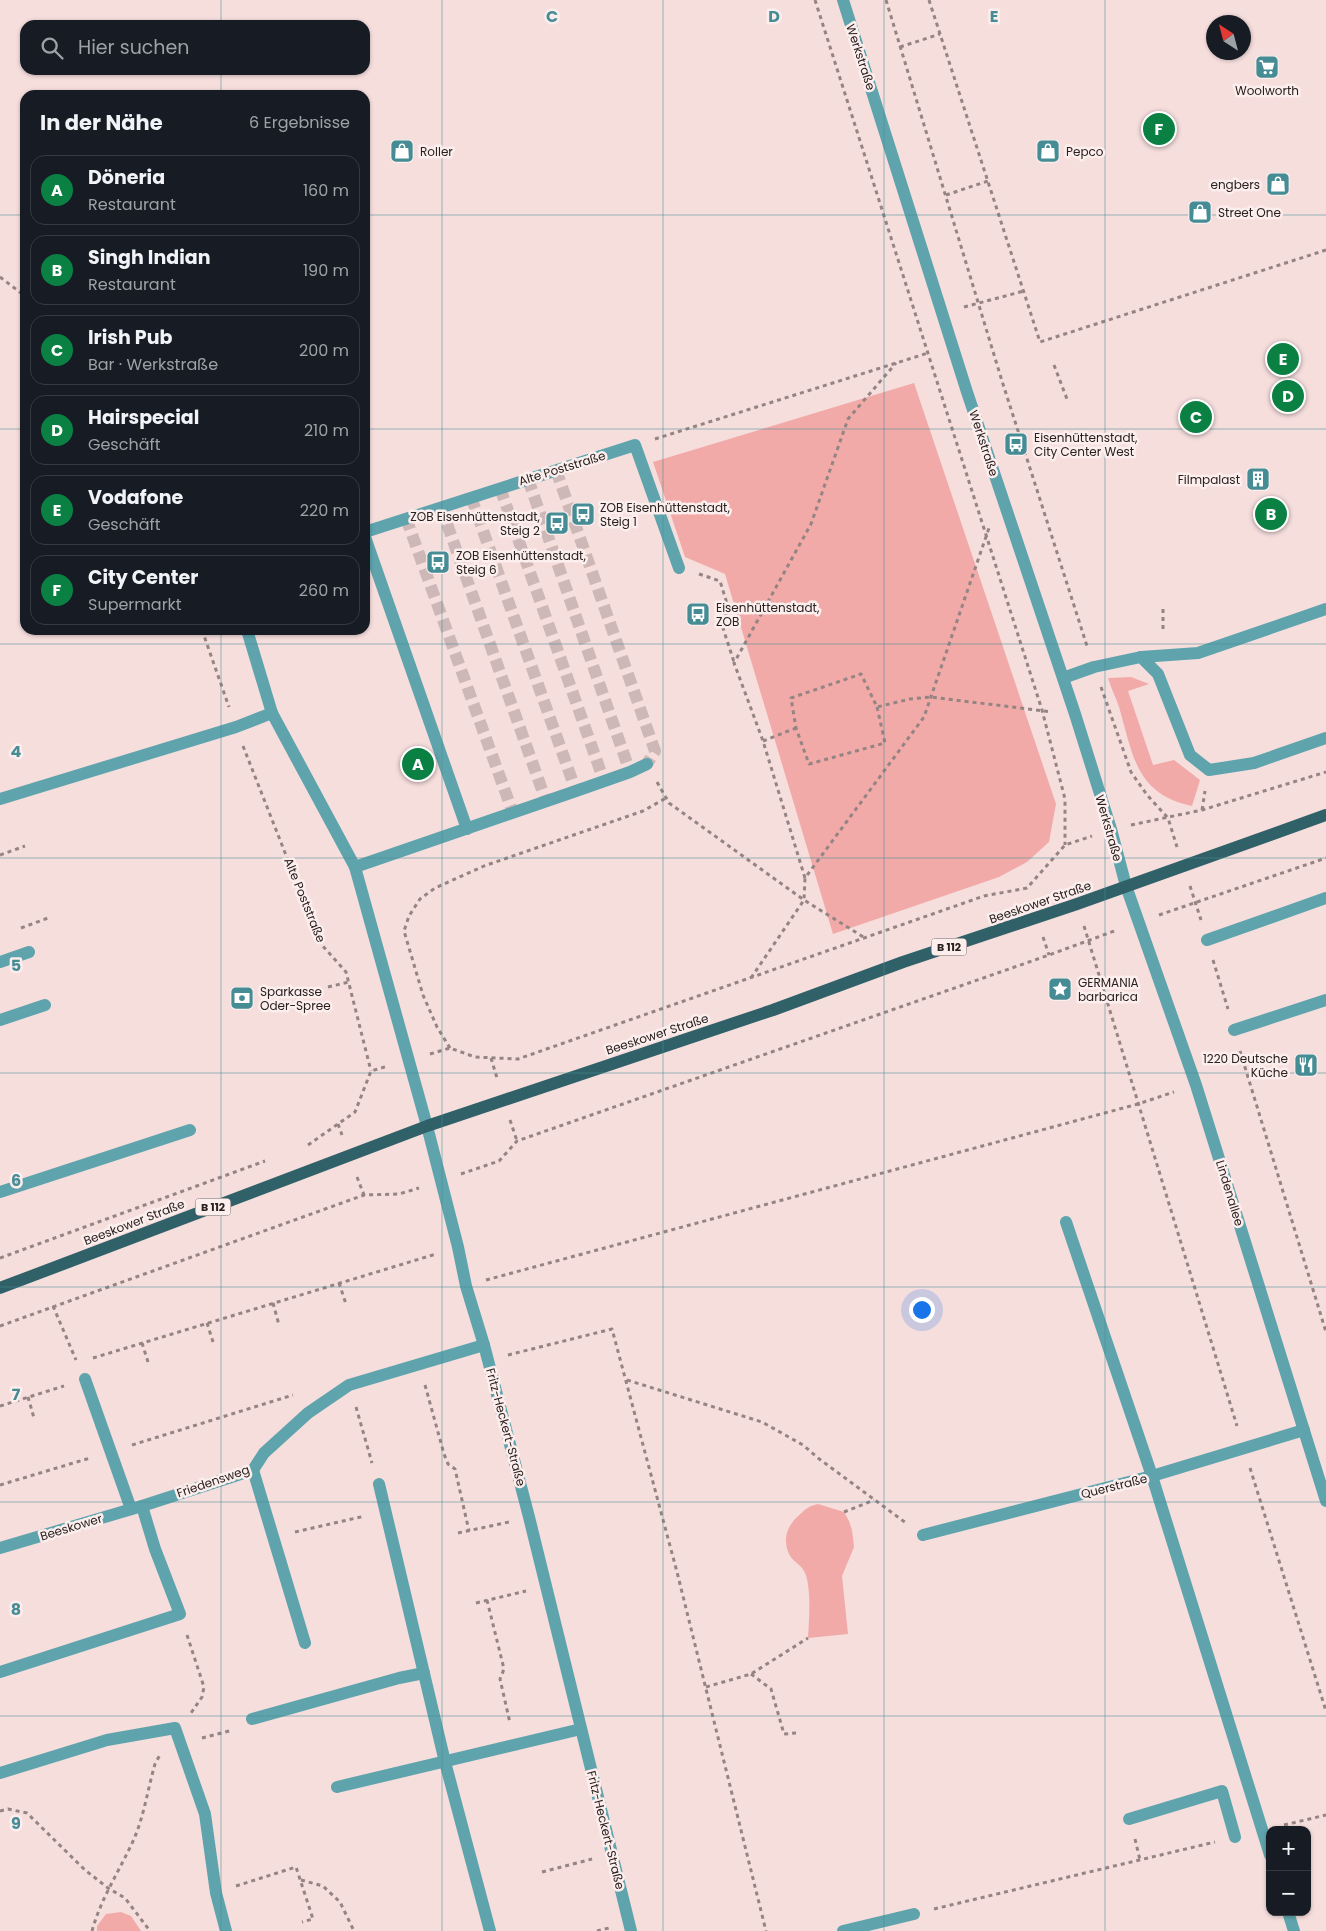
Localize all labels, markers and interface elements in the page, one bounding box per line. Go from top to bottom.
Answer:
text: C [546,5,558,28]
text: D [768,5,780,28]
text: E [990,5,998,28]
north arrow [1206,15,1251,60]
search box [20,20,370,75]
street label: Werkstraße [842,22,880,92]
icon: search [38,34,66,62]
text: Hier suchen [78,34,189,61]
supermarket icon: Woolworth [1254,54,1280,80]
place label: Woolworth [1235,82,1299,99]
text: In der Nähe [40,108,163,137]
pin: F [1143,110,1175,148]
text: 6 Ergebnisse [249,111,350,134]
shop icon: Roller [389,138,415,164]
shop icon: Pepco [1035,138,1061,164]
place label: Roller [420,143,453,160]
place label: Pepco [1066,143,1104,160]
text: Döneria [88,164,165,191]
shop icon: engbers [1265,171,1291,197]
place label: engbers [1210,176,1260,193]
text: A [51,179,63,202]
text: 160 m [303,179,349,202]
text: Restaurant [88,193,176,216]
shop icon: Street One [1187,199,1213,225]
place label: Street One [1218,204,1281,221]
text: Singh Indian [88,244,210,271]
text: B [52,259,62,282]
text: 190 m [303,259,349,282]
text: Restaurant [88,273,176,296]
text: Irish Pub [88,324,172,351]
text: C [51,339,63,362]
text: 200 m [299,339,349,362]
pin: E [1267,340,1299,378]
text: Bar · Werkstraße [88,353,218,376]
pin: D [1272,377,1304,415]
pin: C [1180,398,1212,436]
text: Hairspecial [88,404,199,431]
street label: Werkstraße [965,408,1003,478]
text: D [51,419,63,442]
text: 210 m [304,419,349,442]
place label: Eisenhüttenstadt, City Center West [1034,429,1138,460]
bus stop icon: Eisenhüttenstadt, City Center West [1003,431,1029,457]
text: Geschäft [88,433,161,456]
street label: Alte Poststraße [516,447,608,489]
building icon: Filmpalast [1245,466,1271,492]
place label: Filmpalast [1178,471,1240,488]
text: Vodafone [88,484,183,511]
pin: B [1255,495,1287,533]
text: E [53,499,61,522]
text: 220 m [300,499,349,522]
place label: ZOB Eisenhüttenstadt, Steig 1 [600,499,730,530]
bus stop icon: ZOB Eisenhüttenstadt, Steig 1 [570,501,596,527]
place label: ZOB Eisenhüttenstadt, Steig 2 [410,508,541,539]
bus stop icon: ZOB Eisenhüttenstadt, Steig 2 [544,510,570,536]
text: Geschäft [88,513,161,536]
place label: ZOB Eisenhüttenstadt, Steig 6 [456,547,586,578]
bus stop icon: ZOB Eisenhüttenstadt, Steig 6 [425,549,451,575]
text: City Center [88,564,198,591]
text: F [53,579,61,602]
text: 260 m [299,579,349,602]
text: Supermarkt [88,593,182,616]
place label: Eisenhüttenstadt, ZOB [716,599,820,630]
bus stop icon: Eisenhüttenstadt, ZOB [685,601,711,627]
text: 4 [11,740,22,763]
pin: A [402,745,434,783]
street label: Werkstraße [1091,793,1127,863]
street label: Alte Poststraße [280,855,330,945]
street label: Beeskower Straße [987,877,1093,927]
road number: B 112 [932,939,966,956]
text: 5 [11,954,21,977]
place label: GERMANIA barbarica [1078,974,1139,1005]
place icon: GERMANIA barbarica [1047,976,1073,1002]
place label: Sparkasse Oder-Spree [260,983,331,1014]
bank icon: Sparkasse Oder-Spree [229,985,255,1011]
street label: Beeskower Straße [604,1009,710,1059]
place label: 1220 Deutsche Küche [1203,1050,1288,1081]
restaurant icon: 1220 Deutsche Küche [1293,1052,1319,1078]
street label: Lindenallee [1212,1158,1248,1228]
text: 6 [11,1169,21,1192]
street label: Beeskower Straße [81,1195,187,1249]
road number: B 112 [196,1198,230,1216]
your location [909,1297,935,1323]
street label: Fritz-Heckert-Straße [482,1366,530,1488]
text: 7 [12,1383,21,1406]
street label: Friedensweg [174,1461,252,1501]
street label: Querstraße [1079,1470,1149,1502]
street label: Beeskower [38,1509,105,1545]
text: 8 [11,1598,21,1621]
street label: Fritz-Heckert-Straße [583,1769,629,1891]
text: 9 [11,1812,21,1835]
map controls [1266,1826,1311,1916]
button: + [1266,1826,1311,1871]
button: − [1266,1871,1311,1916]

